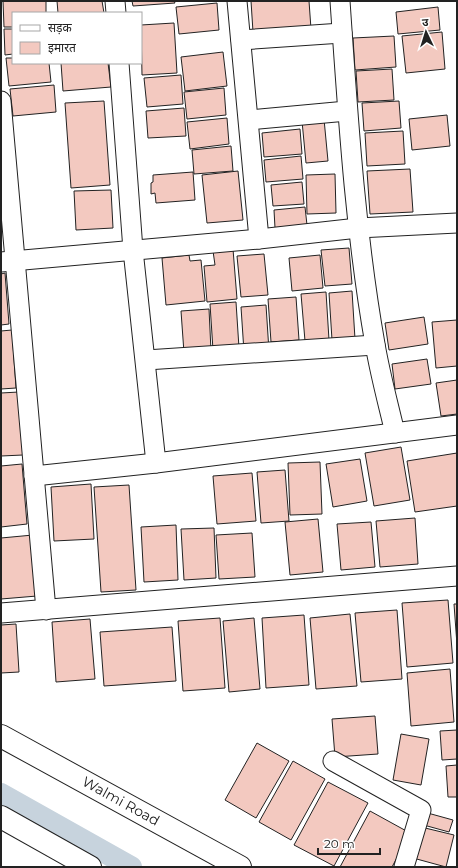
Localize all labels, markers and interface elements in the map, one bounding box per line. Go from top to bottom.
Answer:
legend [12,12,142,64]
north arrow [406,12,446,52]
text: उ [422,15,430,29]
text: सड़क [48,20,73,35]
text: इमारत [48,40,77,55]
street label: Walmi Road [79,772,163,830]
scale bar [318,830,380,856]
text: 20 m [324,836,355,851]

